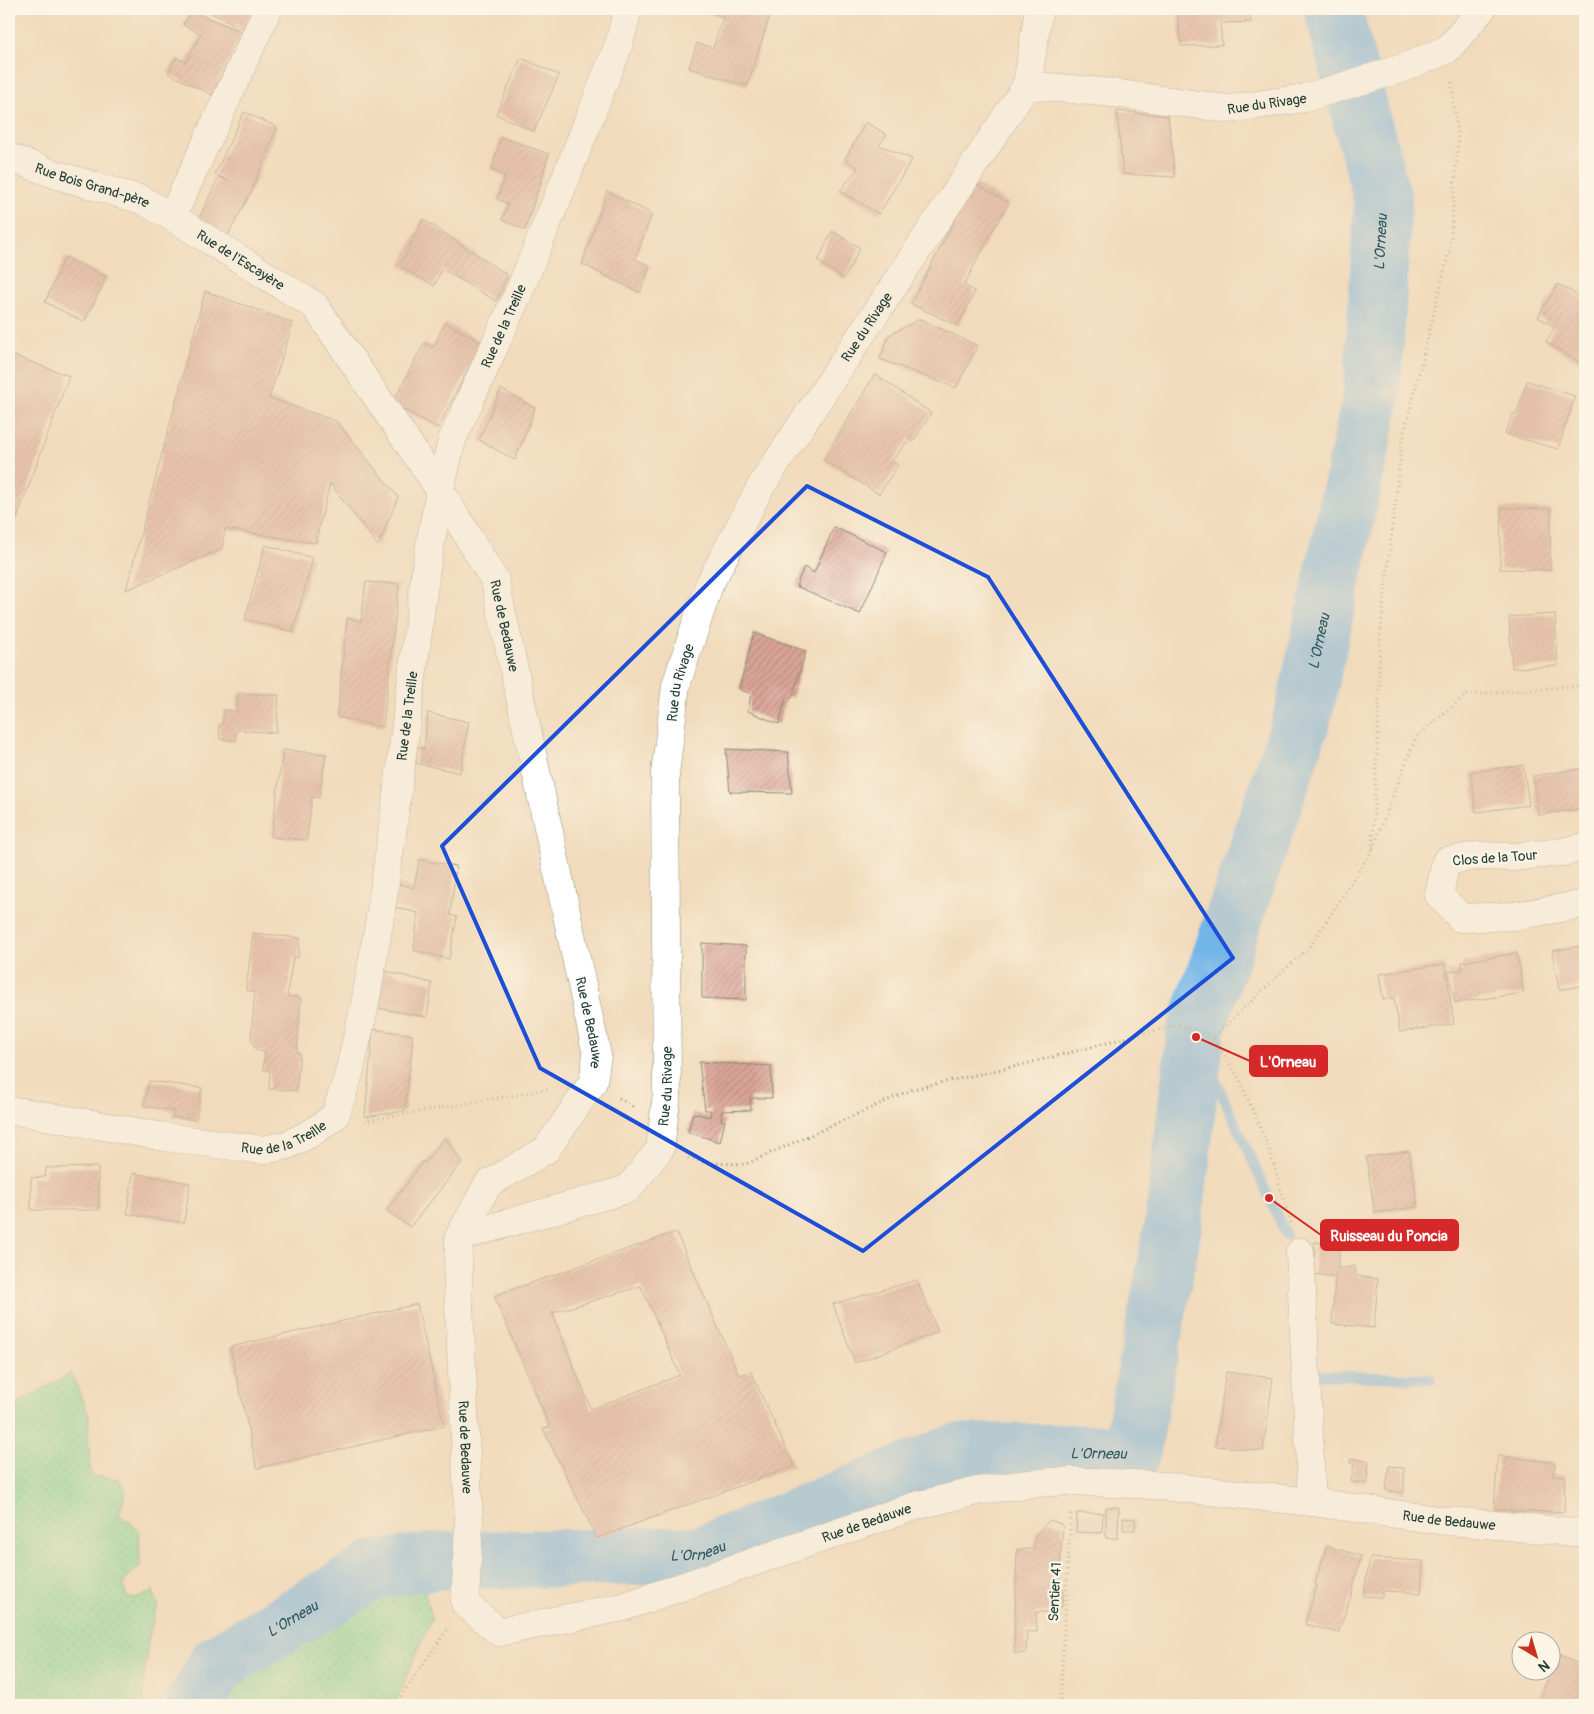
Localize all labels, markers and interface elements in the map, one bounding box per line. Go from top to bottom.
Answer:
street label: Rue du Rivage [1226,89,1308,118]
street label: Rue Bois Grand-père [33,159,153,211]
water label: L'Orneau [1370,212,1392,271]
street label: Rue de l'Escayère [194,226,288,294]
street label: Rue de la Treille [477,282,530,371]
street label: Rue du Rivage [837,289,896,365]
street label: Rue de Bedauwe [486,578,523,673]
water label: L'Orneau [1304,610,1335,671]
street label: Rue du Rivage [663,641,698,723]
street label: Rue de la Treille [393,670,421,762]
street label: Clos de la Tour [1452,847,1538,869]
street label: Rue de Bedauwe [572,975,606,1070]
street label: Rue du Rivage [654,1046,676,1127]
callout: L'Orneau [1250,1046,1327,1076]
text: L'Orneau [1260,1053,1317,1072]
street label: Rue de la Treille [240,1117,330,1158]
callout: Ruisseau du Poncia [1321,1220,1458,1250]
text: Ruisseau du Poncia [1330,1227,1448,1246]
street label: Rue de Bedauwe [455,1400,476,1494]
water label: L'Orneau [1070,1444,1128,1463]
street label: Rue de Bedauwe [820,1499,914,1546]
street label: Rue de Bedauwe [1402,1507,1496,1534]
water label: L'Orneau [670,1536,729,1565]
street label: Sentier 41 [1045,1562,1065,1622]
water label: L'Orneau [263,1595,323,1641]
north arrow [1512,1632,1562,1682]
text: N [1535,1656,1553,1675]

